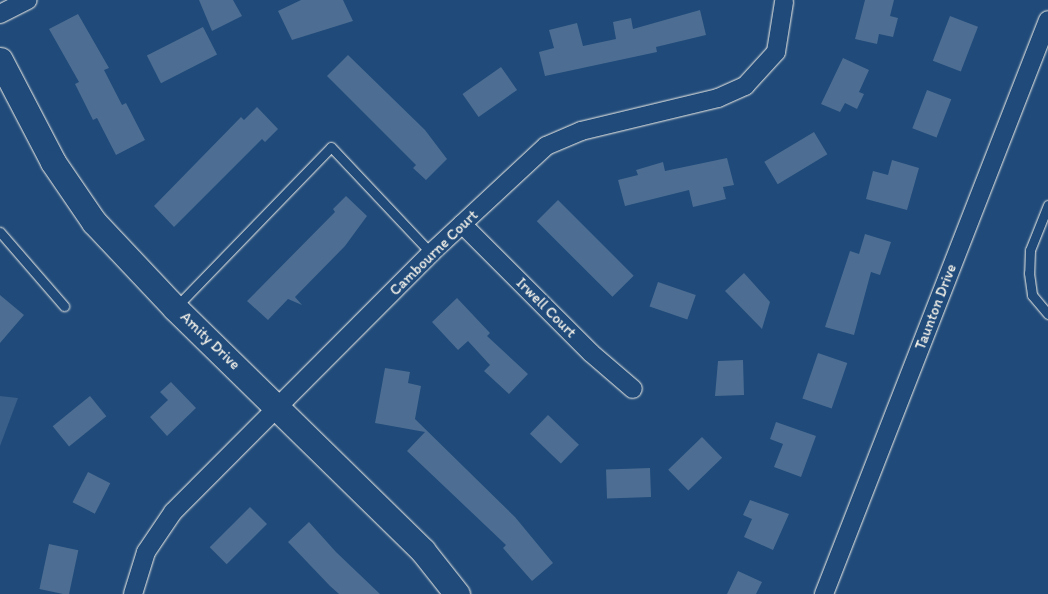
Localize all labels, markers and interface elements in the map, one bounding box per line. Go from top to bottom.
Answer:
street label: Cambourne Court [386,206,482,300]
street label: Taunton Drive [911,262,961,352]
street label: Irwell Court [512,274,580,342]
street label: Amity Drive [176,308,244,374]

